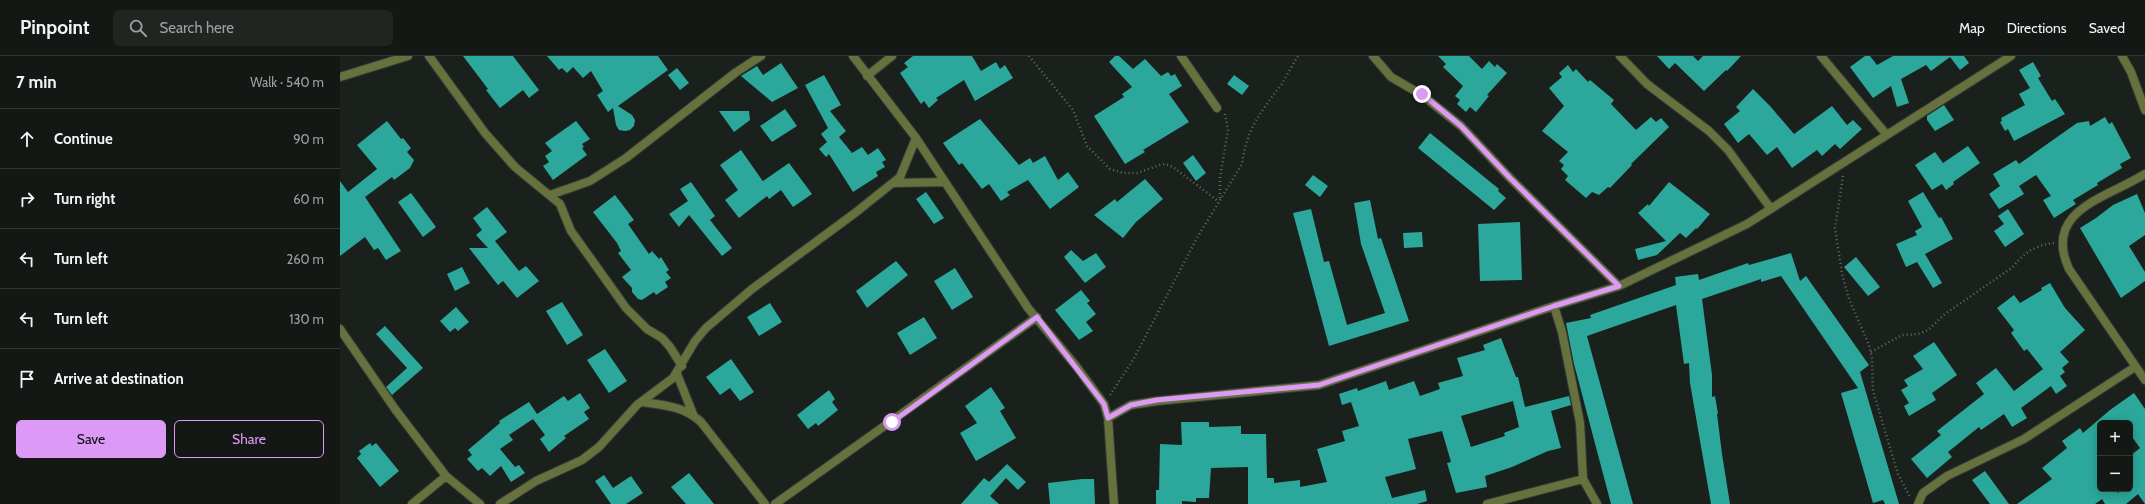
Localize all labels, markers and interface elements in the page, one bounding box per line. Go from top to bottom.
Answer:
search box [113,10,393,46]
text: Pinpoint [20,16,89,39]
icon: search [127,17,149,39]
text: Search here [159,19,234,37]
text: Map [1959,19,1985,37]
text: Directions [2007,19,2067,37]
text: Saved [2089,19,2125,37]
text: 7 min [16,72,57,92]
text: Walk · 540 m [250,74,324,90]
route end [1413,85,1431,103]
icon: ahead [16,128,38,150]
text: Continue [54,130,113,148]
text: 90 m [293,131,324,147]
icon: right [16,188,38,210]
text: Turn right [54,190,115,208]
text: 60 m [293,191,324,207]
icon: left [16,248,38,270]
text: Turn left [54,250,108,268]
text: 260 m [286,251,324,267]
icon: left [16,308,38,330]
text: Turn left [54,310,108,328]
text: 130 m [289,311,324,327]
icon: arrive [16,368,38,390]
text: Arrive at destination [54,370,184,388]
route start [883,413,901,431]
button: Save [16,420,166,458]
button: Share [174,420,324,458]
map controls [2097,420,2133,492]
button: + [2097,420,2133,456]
button: − [2097,456,2133,492]

